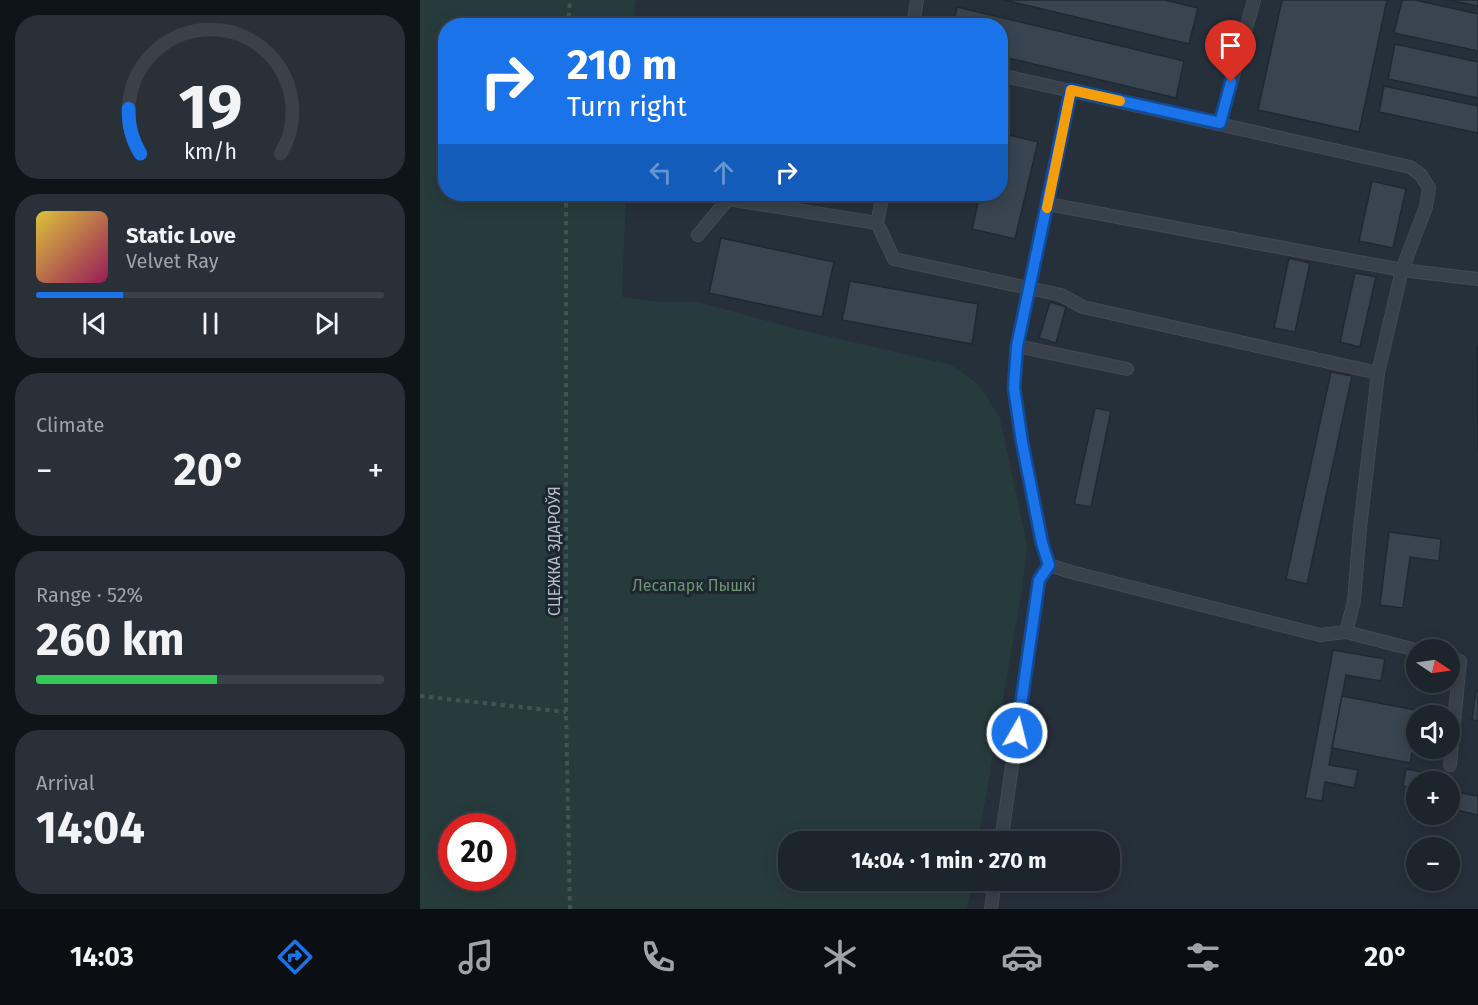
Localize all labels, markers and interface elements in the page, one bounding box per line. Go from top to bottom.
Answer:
pin [1205,20,1256,82]
icon: arrive [1214,29,1247,62]
text: 210 m [567,40,677,90]
icon: right [468,42,546,120]
text: 19 [178,70,242,145]
text: Turn right [567,91,687,123]
text: km/h [183,139,237,165]
icon: left [644,156,677,189]
icon: ahead [707,156,740,189]
icon: right [770,156,803,189]
text: Static Love [126,222,236,249]
text: Velvet Ray [126,249,219,273]
icon: previous [78,307,111,340]
icon: pause [194,307,227,340]
icon: next [310,307,343,340]
text: Climate [36,413,104,437]
text: 20° [173,443,247,497]
text: − [36,451,53,491]
text: + [368,451,384,491]
street label: СЦЕЖКА ЗДАРОЎЯ [545,486,564,616]
park label: Лесапарк Пышкі [632,576,756,595]
text: Range · 52% [36,583,143,607]
text: 260 km [36,613,185,667]
north arrow [1406,639,1460,693]
map controls [1406,639,1460,891]
position arrow [985,701,1049,765]
button: sound [1406,705,1460,759]
text: Arrival [36,771,95,795]
button: + [1406,771,1460,825]
text: 14:04 [36,801,145,855]
speed limit sign: 20 [438,813,516,891]
button: − [1406,837,1460,891]
text: 14:04 · 1 min · 270 m [851,847,1047,874]
icon: directions [274,936,316,978]
icon: music [455,936,497,978]
icon: phone [637,936,679,978]
icon: climate [819,936,861,978]
icon: car [1001,936,1043,978]
icon: filters [1182,936,1224,978]
text: 14:03 [70,941,134,973]
text: 20° [1364,941,1408,973]

